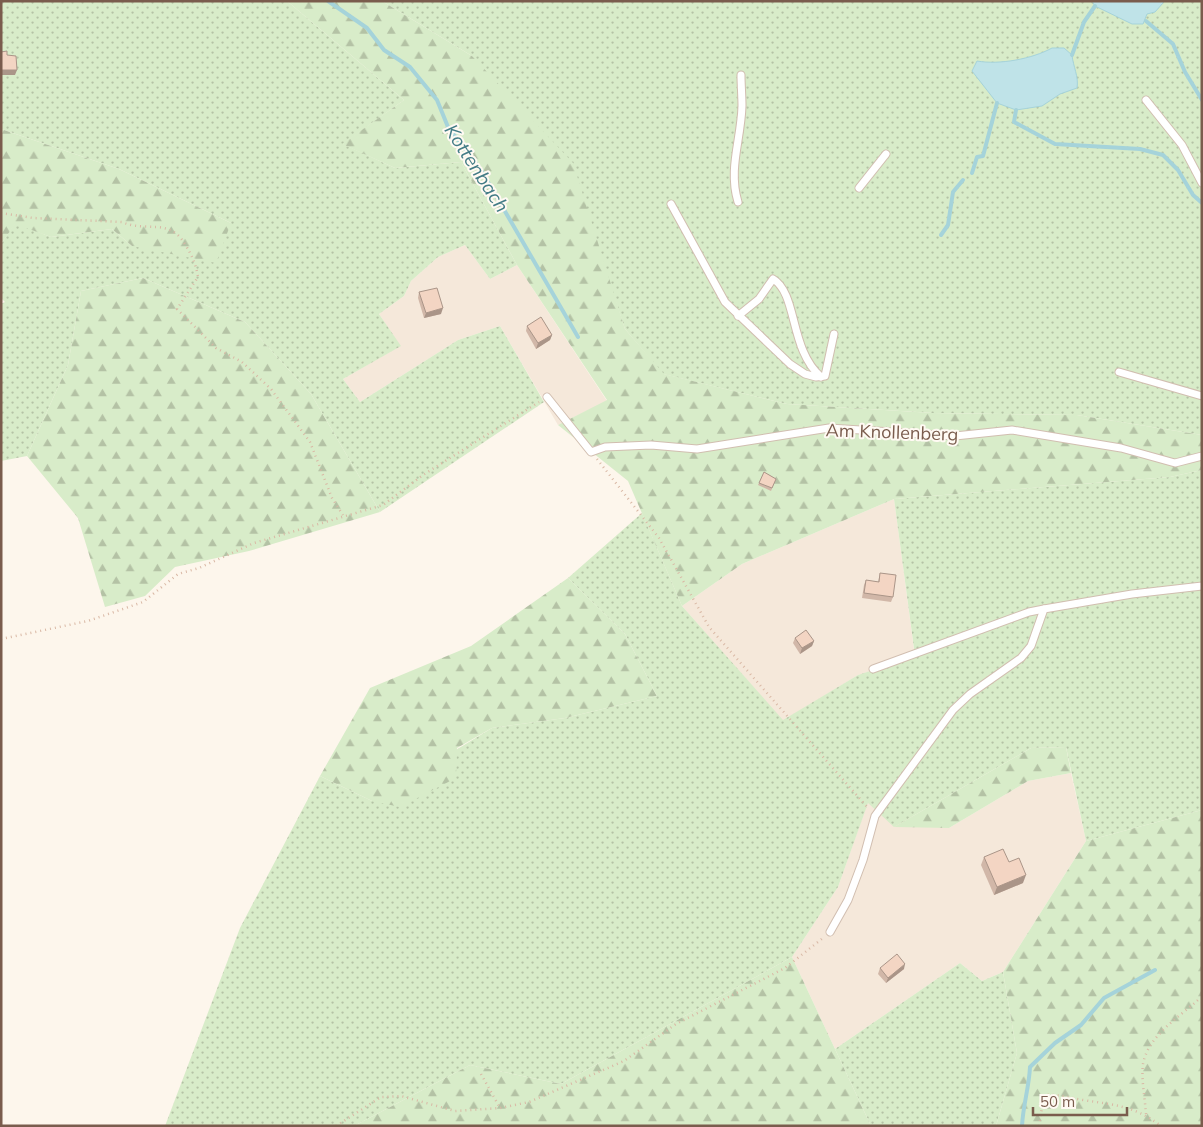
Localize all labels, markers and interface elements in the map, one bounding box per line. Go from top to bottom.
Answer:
water label: Kottenbach [440,119,514,217]
street label: Am Knollenberg [825,418,959,446]
scale bar [1033,1084,1127,1116]
text: 50 m [1040,1092,1075,1111]

